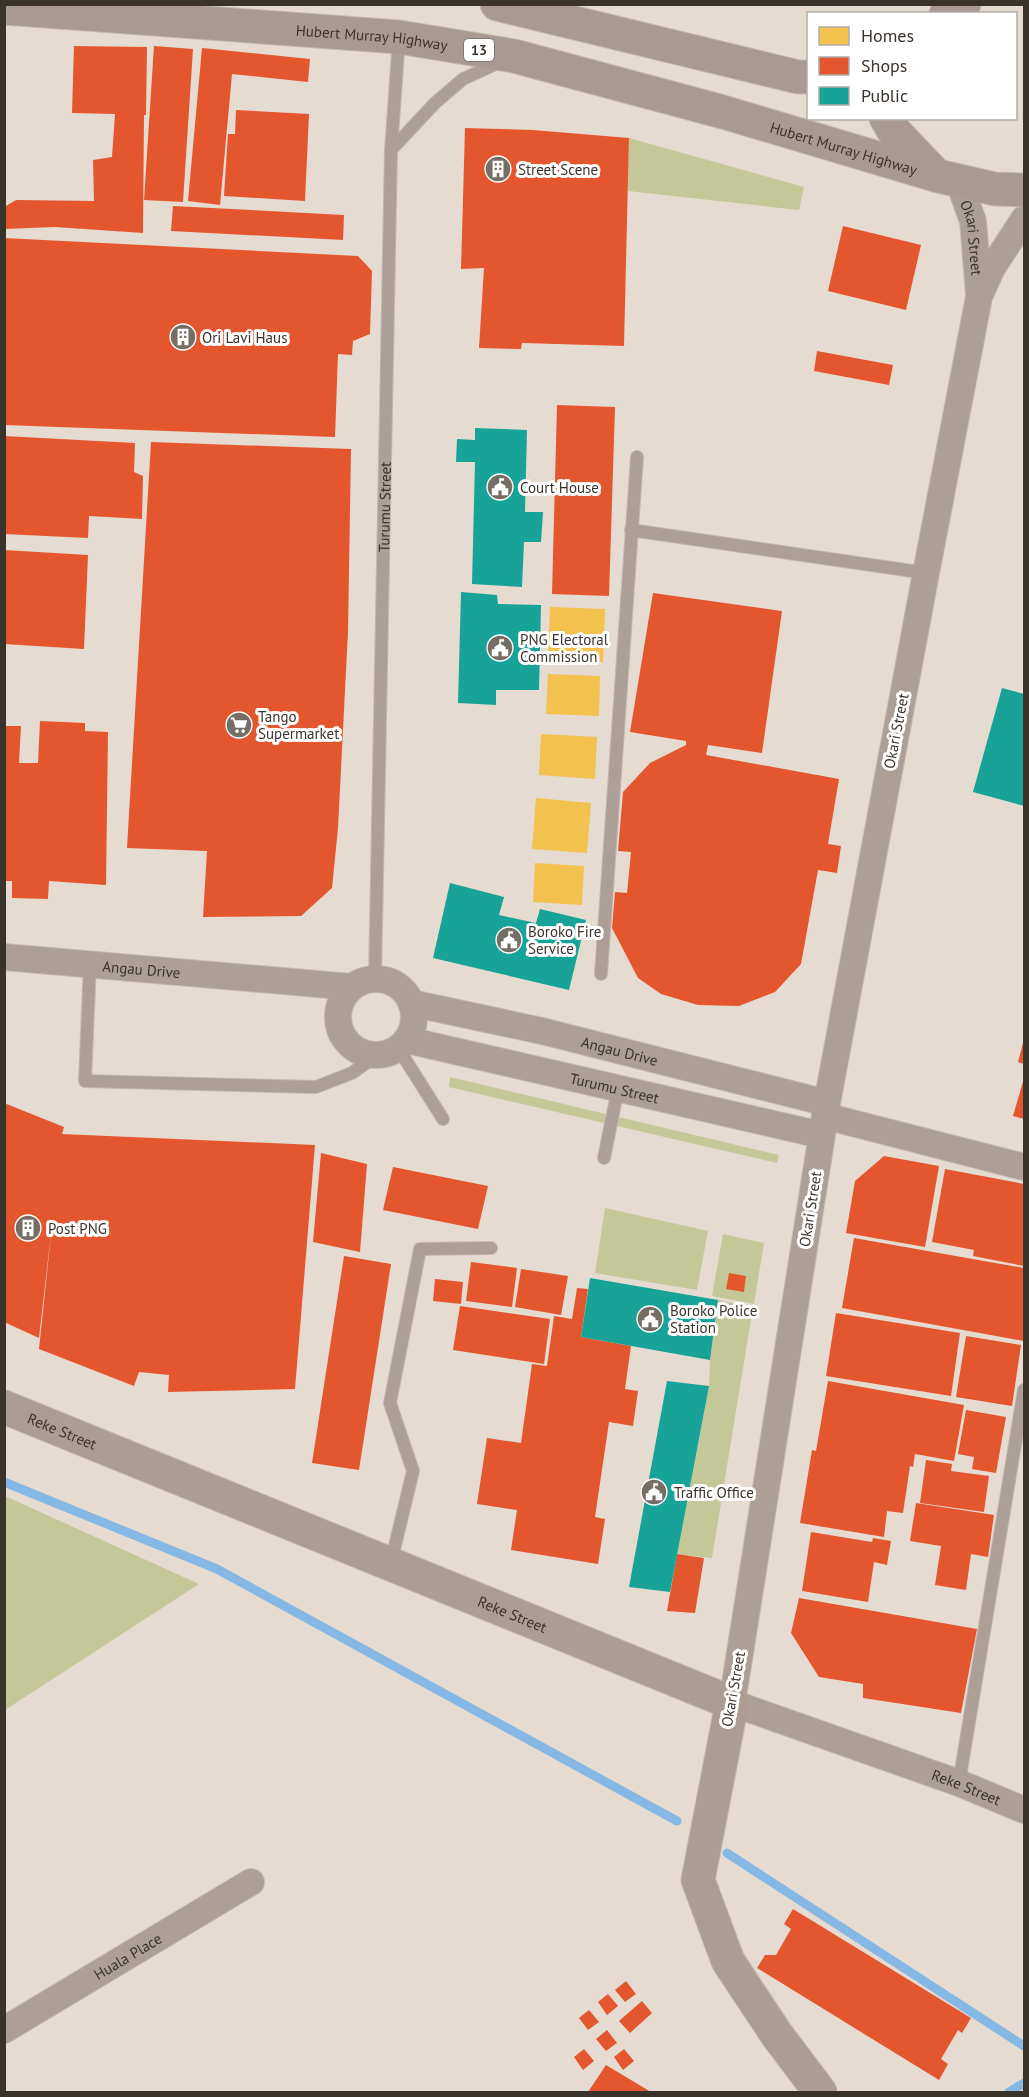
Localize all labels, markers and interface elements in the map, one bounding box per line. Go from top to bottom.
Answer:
legend [807,12,1017,120]
street label: Hubert Murray Highway [295,20,449,54]
text: Homes [861,24,914,47]
road number: 13 [464,39,494,61]
text: Shops [861,54,907,77]
text: Public [861,84,908,107]
street label: Hubert Murray Highway [768,117,920,179]
building icon: Street Scene [483,154,513,184]
place label: Street Scene [518,160,598,179]
street label: Okari Street [957,197,987,276]
building icon: Ori Lavi Haus [168,322,198,352]
place label: Ori Lavi Haus [202,328,287,347]
street label: Turumu Street [374,462,394,553]
public building icon: Court House [485,472,515,502]
place label: Court House [520,478,599,497]
place label: PNG Electoral Commission [520,630,609,666]
public building icon: PNG Electoral Commission [485,633,515,663]
street label: Okari Street [879,692,913,770]
place label: Tango Supermarket [258,707,339,743]
supermarket icon: Tango Supermarket [224,710,254,740]
place label: Boroko Fire Service [528,922,602,958]
public building icon: Boroko Fire Service [494,925,524,955]
street label: Angau Drive [102,956,181,982]
street label: Angau Drive [579,1032,660,1069]
street label: Turumu Street [568,1068,661,1107]
street label: Okari Street [795,1170,825,1248]
building icon: Post PNG [13,1213,43,1243]
place label: Post PNG [48,1219,107,1238]
place label: Boroko Police Station [670,1301,757,1337]
public building icon: Boroko Police Station [635,1304,665,1334]
street label: Reke Street [25,1408,100,1453]
public building icon: Traffic Office [639,1477,669,1507]
place label: Traffic Office [674,1483,754,1502]
street label: Reke Street [475,1591,550,1636]
street label: Okari Street [717,1650,749,1728]
street label: Reke Street [929,1765,1004,1809]
street label: Huala Place [90,1928,165,1984]

